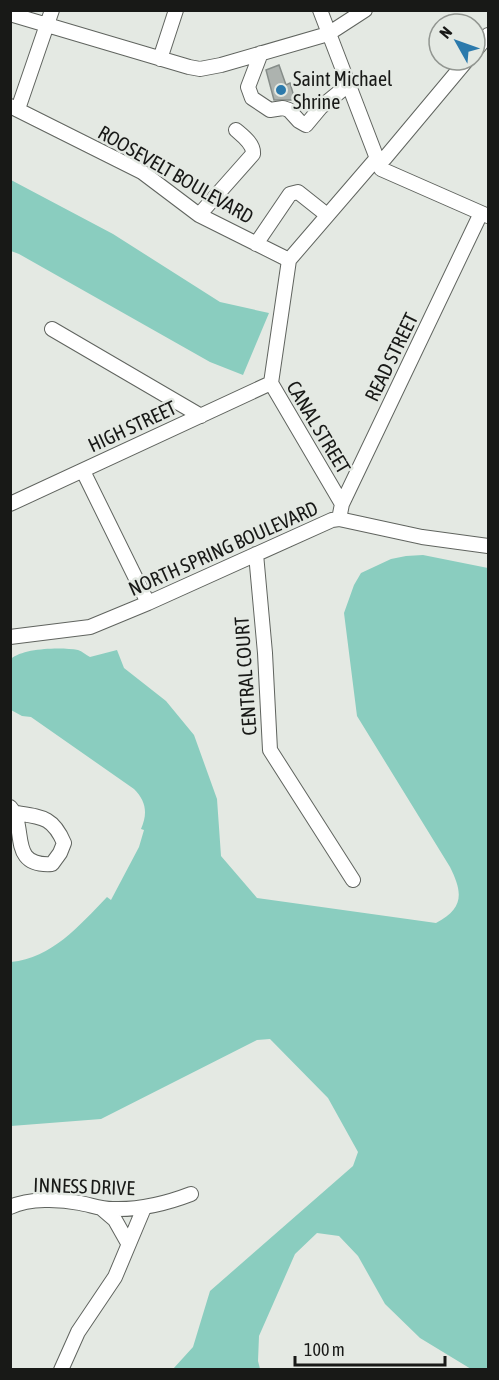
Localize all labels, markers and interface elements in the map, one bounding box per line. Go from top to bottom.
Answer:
north arrow [427,12,487,72]
text: N [436,23,455,42]
place label: Saint Michael Shrine [293,67,393,113]
marker: Saint Michael Shrine [274,83,288,97]
street label: ROOSEVELT BOULEVARD [94,120,258,228]
street label: READ STREET [360,309,422,405]
street label: CANAL STREET [282,377,356,478]
street label: HIGH STREET [84,395,180,456]
street label: NORTH SPRING BOULEVARD [125,496,321,600]
street label: CENTRAL COURT [229,616,261,736]
street label: INNESS DRIVE [33,1173,136,1199]
scale bar [295,1329,445,1367]
text: 100 m [304,1339,345,1360]

